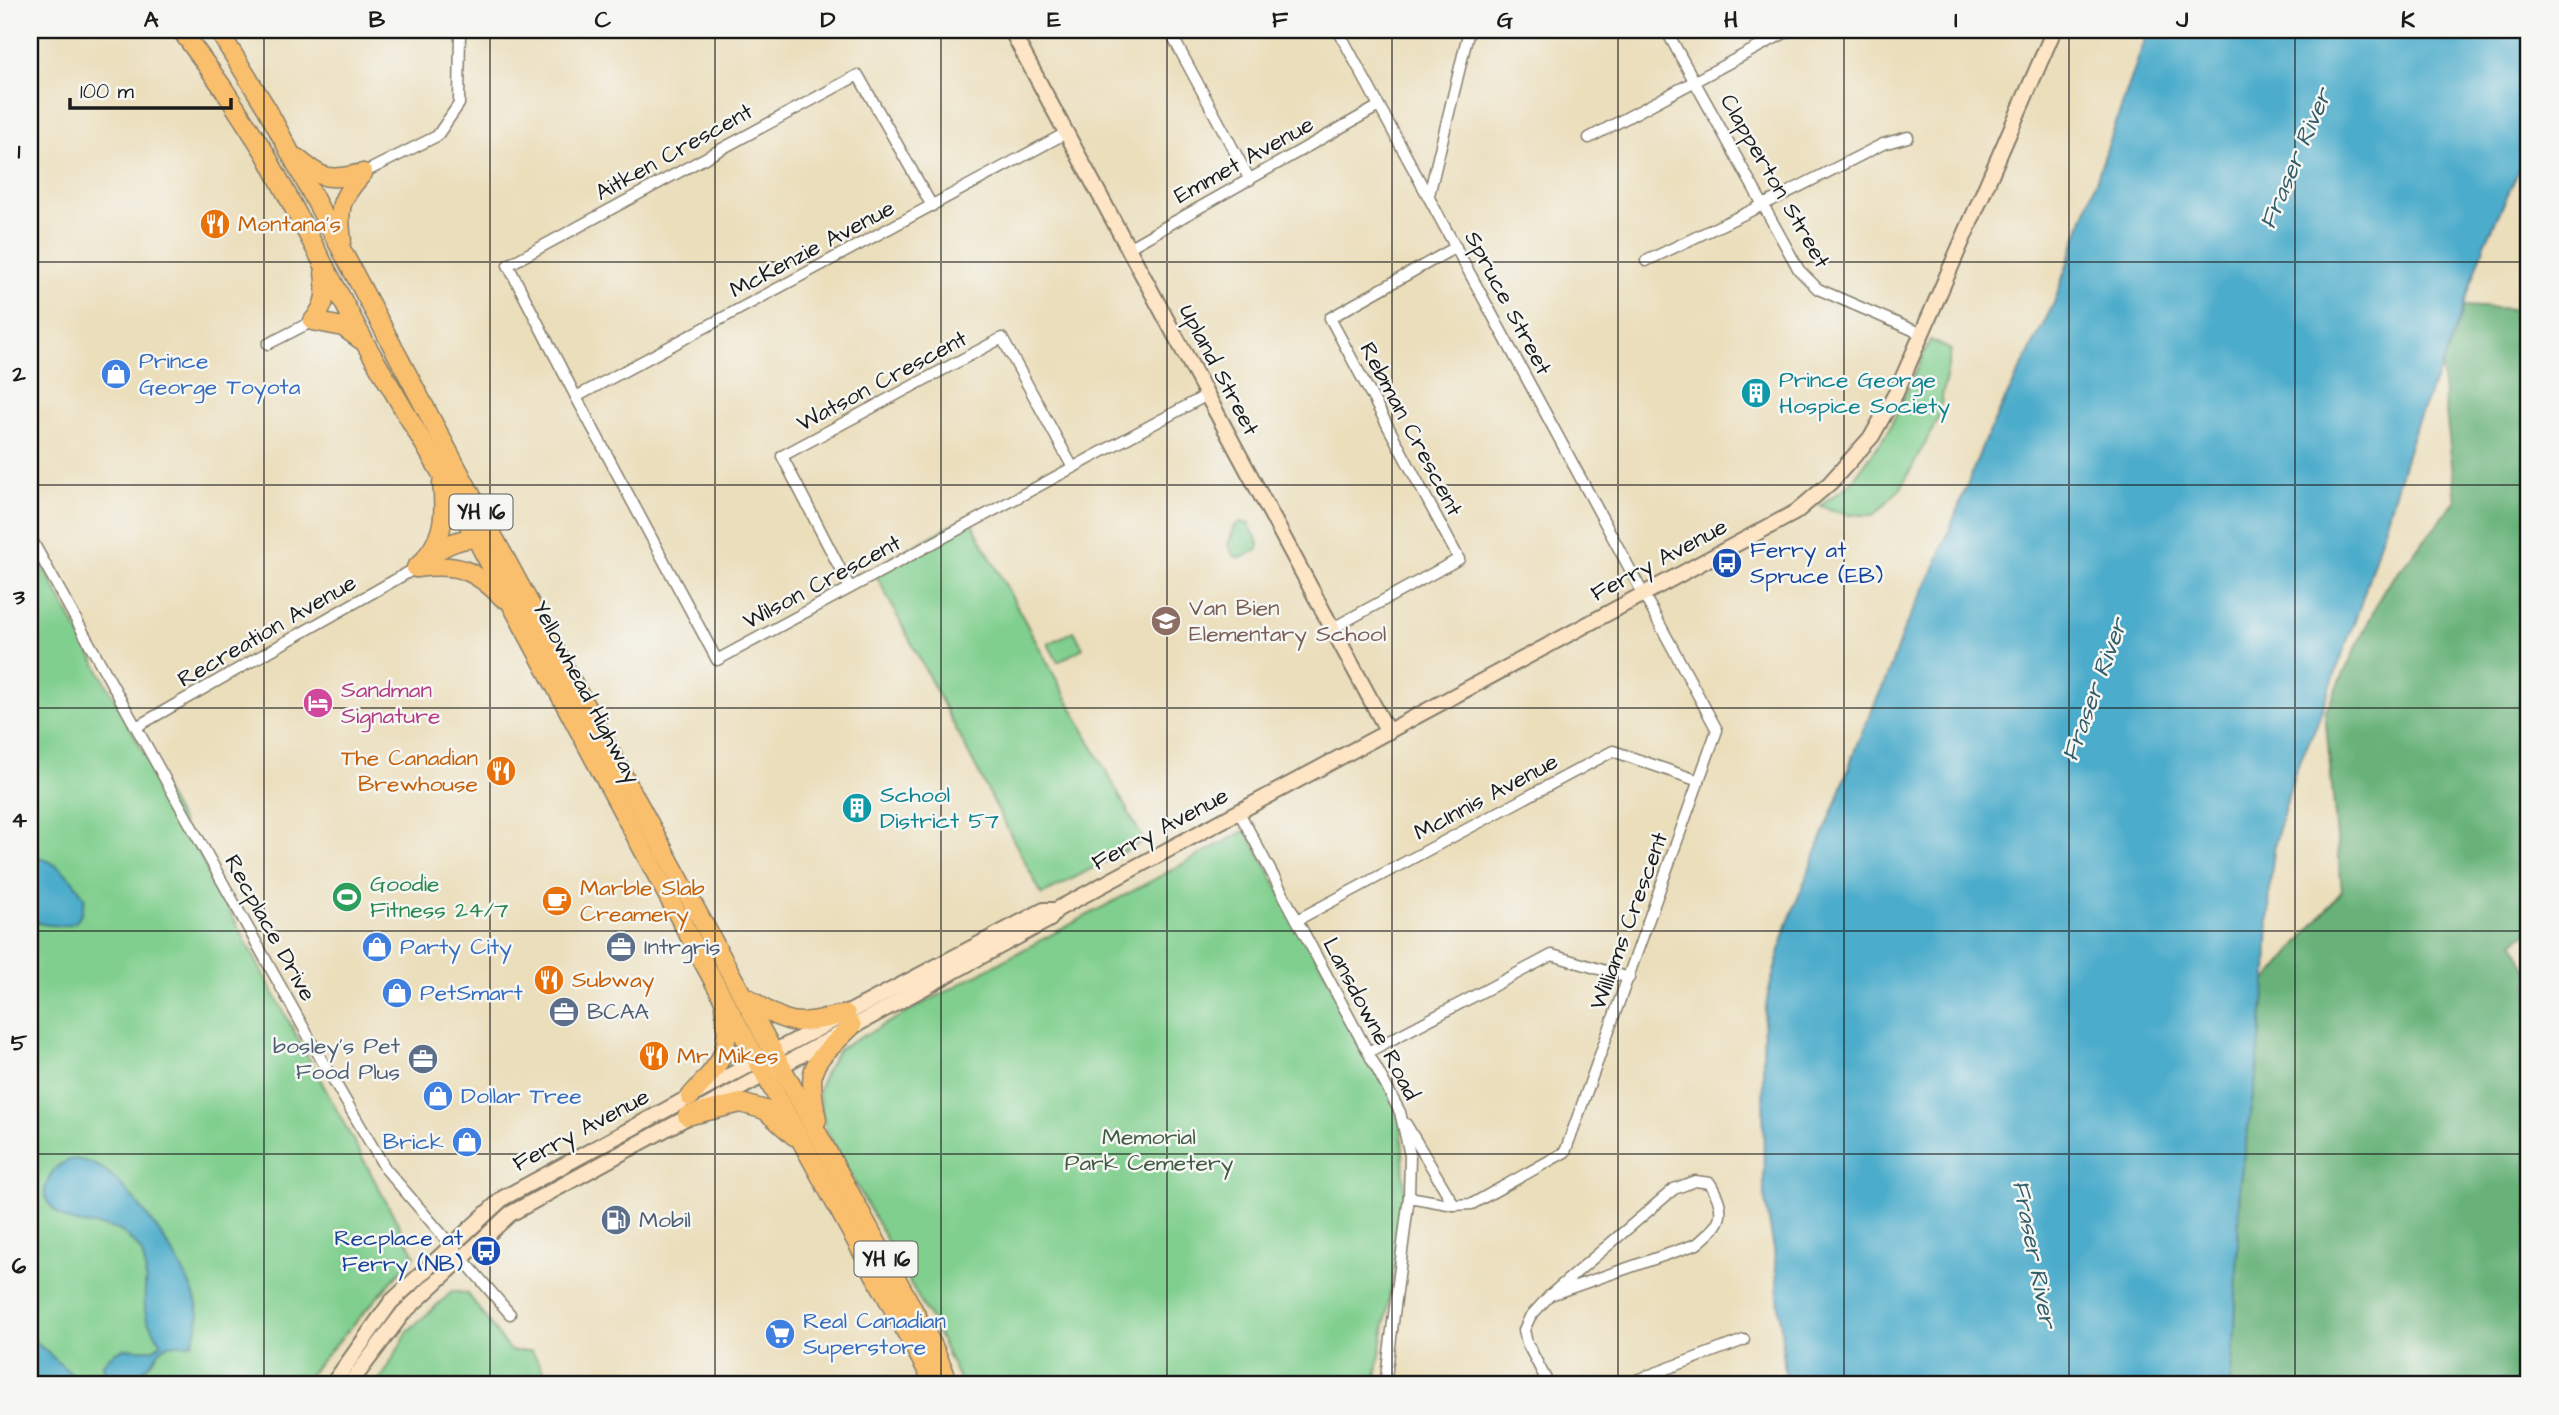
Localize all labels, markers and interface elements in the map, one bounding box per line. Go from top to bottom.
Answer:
text: A [144,4,159,36]
text: B [369,4,386,36]
text: C [595,4,612,36]
text: D [821,4,836,36]
text: E [1047,4,1061,36]
text: F [1272,4,1289,36]
text: G [1497,4,1513,36]
text: H [1724,4,1738,36]
text: I [1954,4,1958,36]
text: J [2175,4,2189,36]
text: K [2401,4,2416,36]
scale bar [70,66,231,110]
text: 100 m [80,77,135,106]
water label: Fraser River [2251,81,2342,234]
street label: Clapperton Street [1712,88,1838,275]
street label: Aitken Crescent [589,95,759,209]
street label: Emmet Avenue [1168,108,1320,212]
text: 1 [18,135,21,167]
street label: McKenzie Avenue [724,192,900,306]
restaurant icon: Montana's [198,207,232,241]
place label: Montana's [238,208,341,240]
street label: Spruce Street [1457,225,1560,381]
street label: Upland Street [1171,299,1267,442]
street label: Watson Crescent [791,322,973,439]
street label: Rebman Crescent [1352,336,1471,522]
place label: Prince George Toyota [139,345,301,404]
shop icon: Prince George Toyota [99,357,133,391]
text: 2 [11,358,26,390]
place label: Prince George Hospice Society [1779,364,1950,423]
building icon: Prince George Hospice Society [1739,376,1773,410]
road number: YH 16 [449,494,512,530]
street label: Ferry Avenue [1585,511,1733,610]
street label: Wilson Crescent [737,527,907,637]
place label: Ferry at Spruce (EB) [1750,534,1883,592]
bus stop icon: Ferry at Spruce (EB) [1710,546,1744,580]
street label: Recreation Avenue [172,567,362,695]
text: 3 [12,581,25,613]
place label: Van Bien Elementary School [1189,592,1386,651]
street label: Yellowhead Highway [523,595,648,790]
school or university icon: Van Bien Elementary School [1149,604,1183,638]
water label: Fraser River [2053,611,2137,766]
place label: Sandman Signature [341,674,440,733]
hotel icon: Sandman Signature [301,686,335,720]
place label: The Canadian Brewhouse [341,742,478,800]
street label: McInnis Avenue [1408,746,1564,848]
restaurant icon: The Canadian Brewhouse [484,754,518,788]
place label: School District 57 [880,779,999,837]
street label: Ferry Avenue [1086,780,1234,879]
building icon: School District 57 [840,791,874,825]
text: 4 [11,804,27,836]
street label: Williams Crescent [1582,827,1676,1014]
street label: Recplace Drive [216,849,324,1007]
place label: Goodie Fitness 24/7 [370,868,508,926]
place label: Marble Slab Creamery [580,872,705,931]
sports icon: Goodie Fitness 24/7 [330,880,364,914]
cafe icon: Marble Slab Creamery [540,884,574,918]
shop icon: Party City [360,930,394,964]
office icon: Intrgris [604,930,638,964]
place label: Party City [400,931,512,964]
place label: Intrgris [644,931,721,964]
street label: Lansdowne Road [1315,932,1427,1106]
restaurant icon: Subway [532,963,566,997]
place label: Subway [572,964,655,997]
shop icon: PetSmart [380,976,414,1010]
place label: PetSmart [420,977,523,1009]
office icon: BCAA [547,995,581,1029]
place label: BCAA [587,996,649,1028]
text: 5 [11,1027,28,1059]
place label: bosley's Pet Food Plus [273,1030,401,1088]
restaurant icon: Mr Mikes [637,1039,671,1073]
place label: Mr Mikes [677,1040,779,1072]
office icon: bosley's Pet Food Plus [406,1042,440,1076]
shop icon: Dollar Tree [421,1079,455,1113]
place label: Dollar Tree [461,1080,582,1112]
street label: Ferry Avenue [507,1081,655,1180]
park label: Memorial Park Cemetery [1065,1121,1234,1180]
shop icon: Brick [450,1125,484,1159]
place label: Brick [383,1126,444,1158]
water label: Fraser River [2003,1177,2065,1333]
fuel station icon: Mobil [599,1203,633,1237]
place label: Mobil [639,1204,691,1236]
place label: Recplace at Ferry (NB) [334,1222,464,1281]
bus stop icon: Recplace at Ferry (NB) [469,1234,503,1268]
road number: YH 16 [854,1242,917,1276]
text: 6 [12,1250,27,1282]
place label: Real Canadian Superstore [803,1305,946,1363]
supermarket icon: Real Canadian Superstore [763,1317,797,1351]

